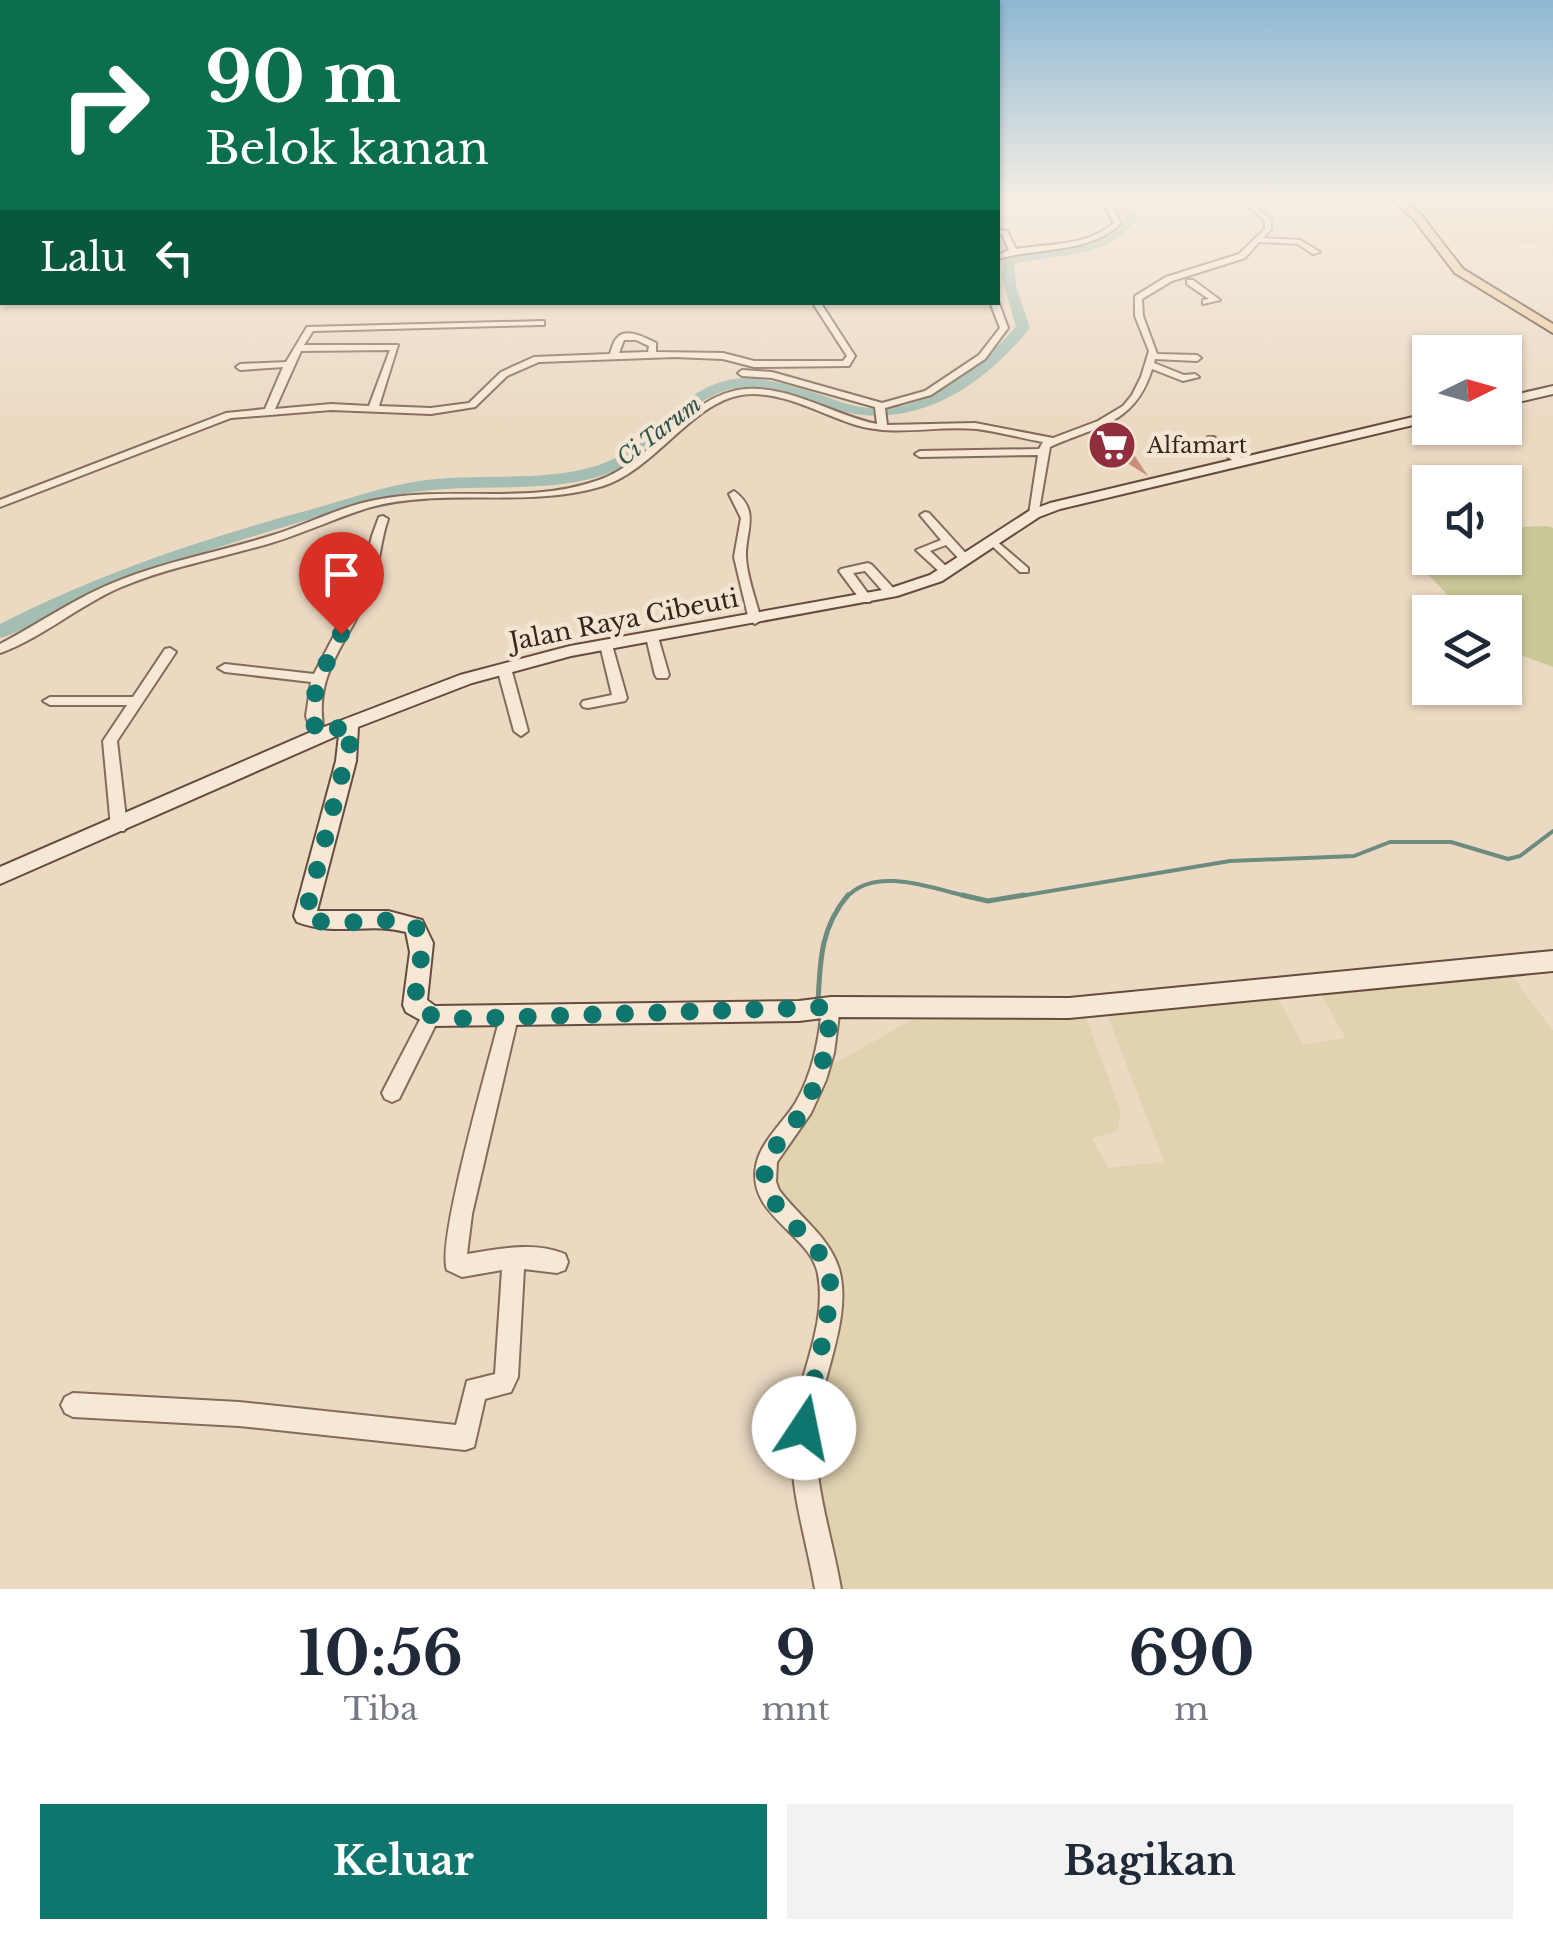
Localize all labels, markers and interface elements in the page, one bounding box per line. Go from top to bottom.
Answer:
text: 90 m [205,34,401,121]
icon: right [40,40,170,170]
text: Belok kanan [205,120,489,176]
icon: left [147,230,202,285]
text: Lalu [40,234,127,281]
north arrow [1412,335,1522,445]
map controls [1412,335,1522,705]
water label: Ci Tarum [612,391,706,471]
supermarket icon: Alfamart [1086,419,1138,471]
place label: Alfamart [1146,432,1248,459]
button: sound [1412,465,1522,575]
pin [299,532,384,635]
icon: arrive [314,547,369,602]
street label: Jalan Raya Cibeuti [504,582,742,658]
button: layers [1412,595,1522,705]
position arrow [752,1376,856,1480]
text: 10:56 [298,1617,463,1691]
text: 9 [776,1617,816,1691]
text: 690 [1128,1617,1255,1691]
text: Tiba [344,1689,418,1729]
text: mnt [761,1689,830,1729]
text: m [1174,1689,1209,1729]
button: Keluar [40,1804,767,1919]
button: Bagikan [787,1804,1513,1919]

